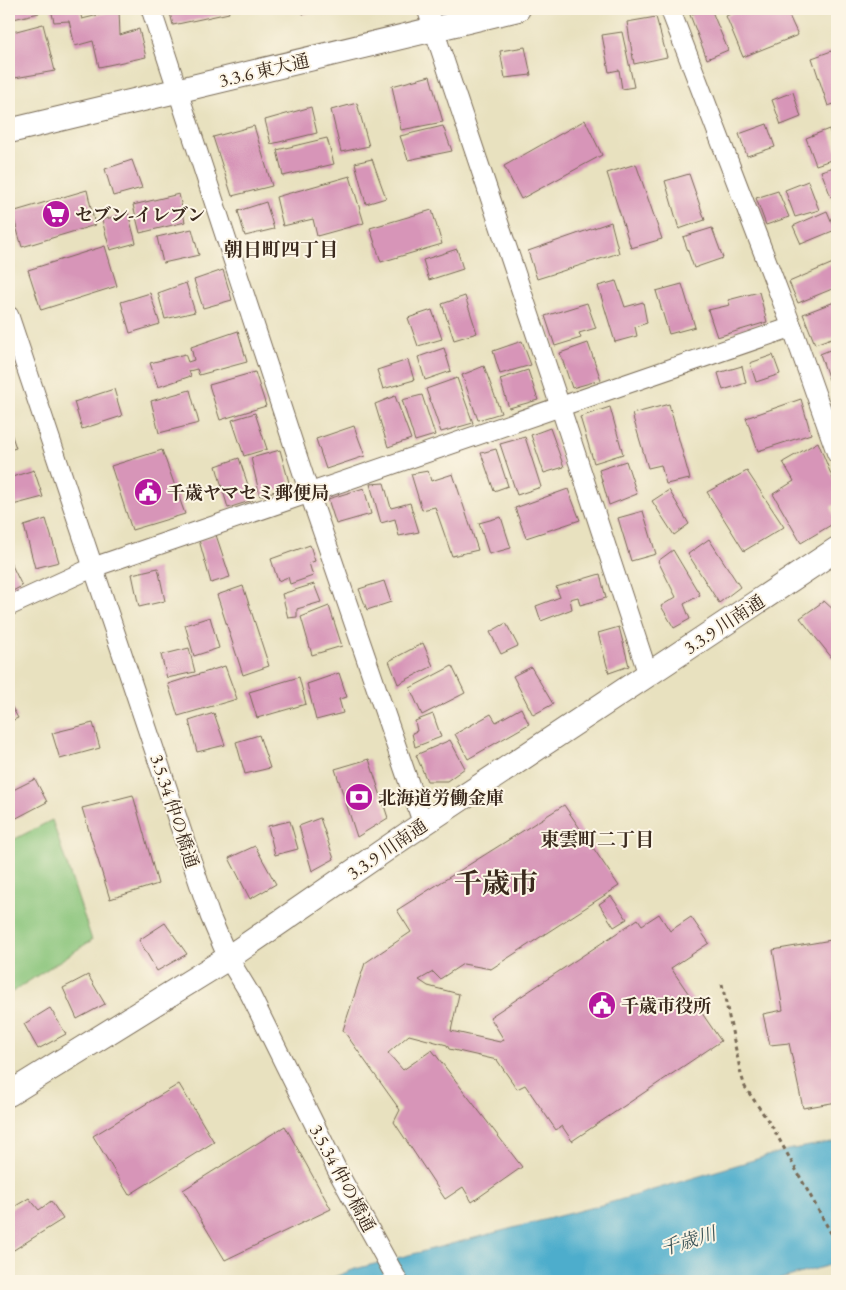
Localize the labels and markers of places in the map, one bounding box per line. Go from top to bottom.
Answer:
supermarket icon: セブン-イレブン [41,199,71,229]
place label: セブン-イレブン [75,203,205,226]
public building icon: 千歳ヤマセミ郵便局 [133,477,163,507]
place label: 千歳ヤマセミ郵便局 [167,481,329,504]
bank icon: 北海道労働金庫 [344,782,374,812]
place label: 北海道労働金庫 [378,786,504,809]
public building icon: 千歳市役所 [587,990,617,1020]
place label: 千歳市役所 [621,994,711,1017]

